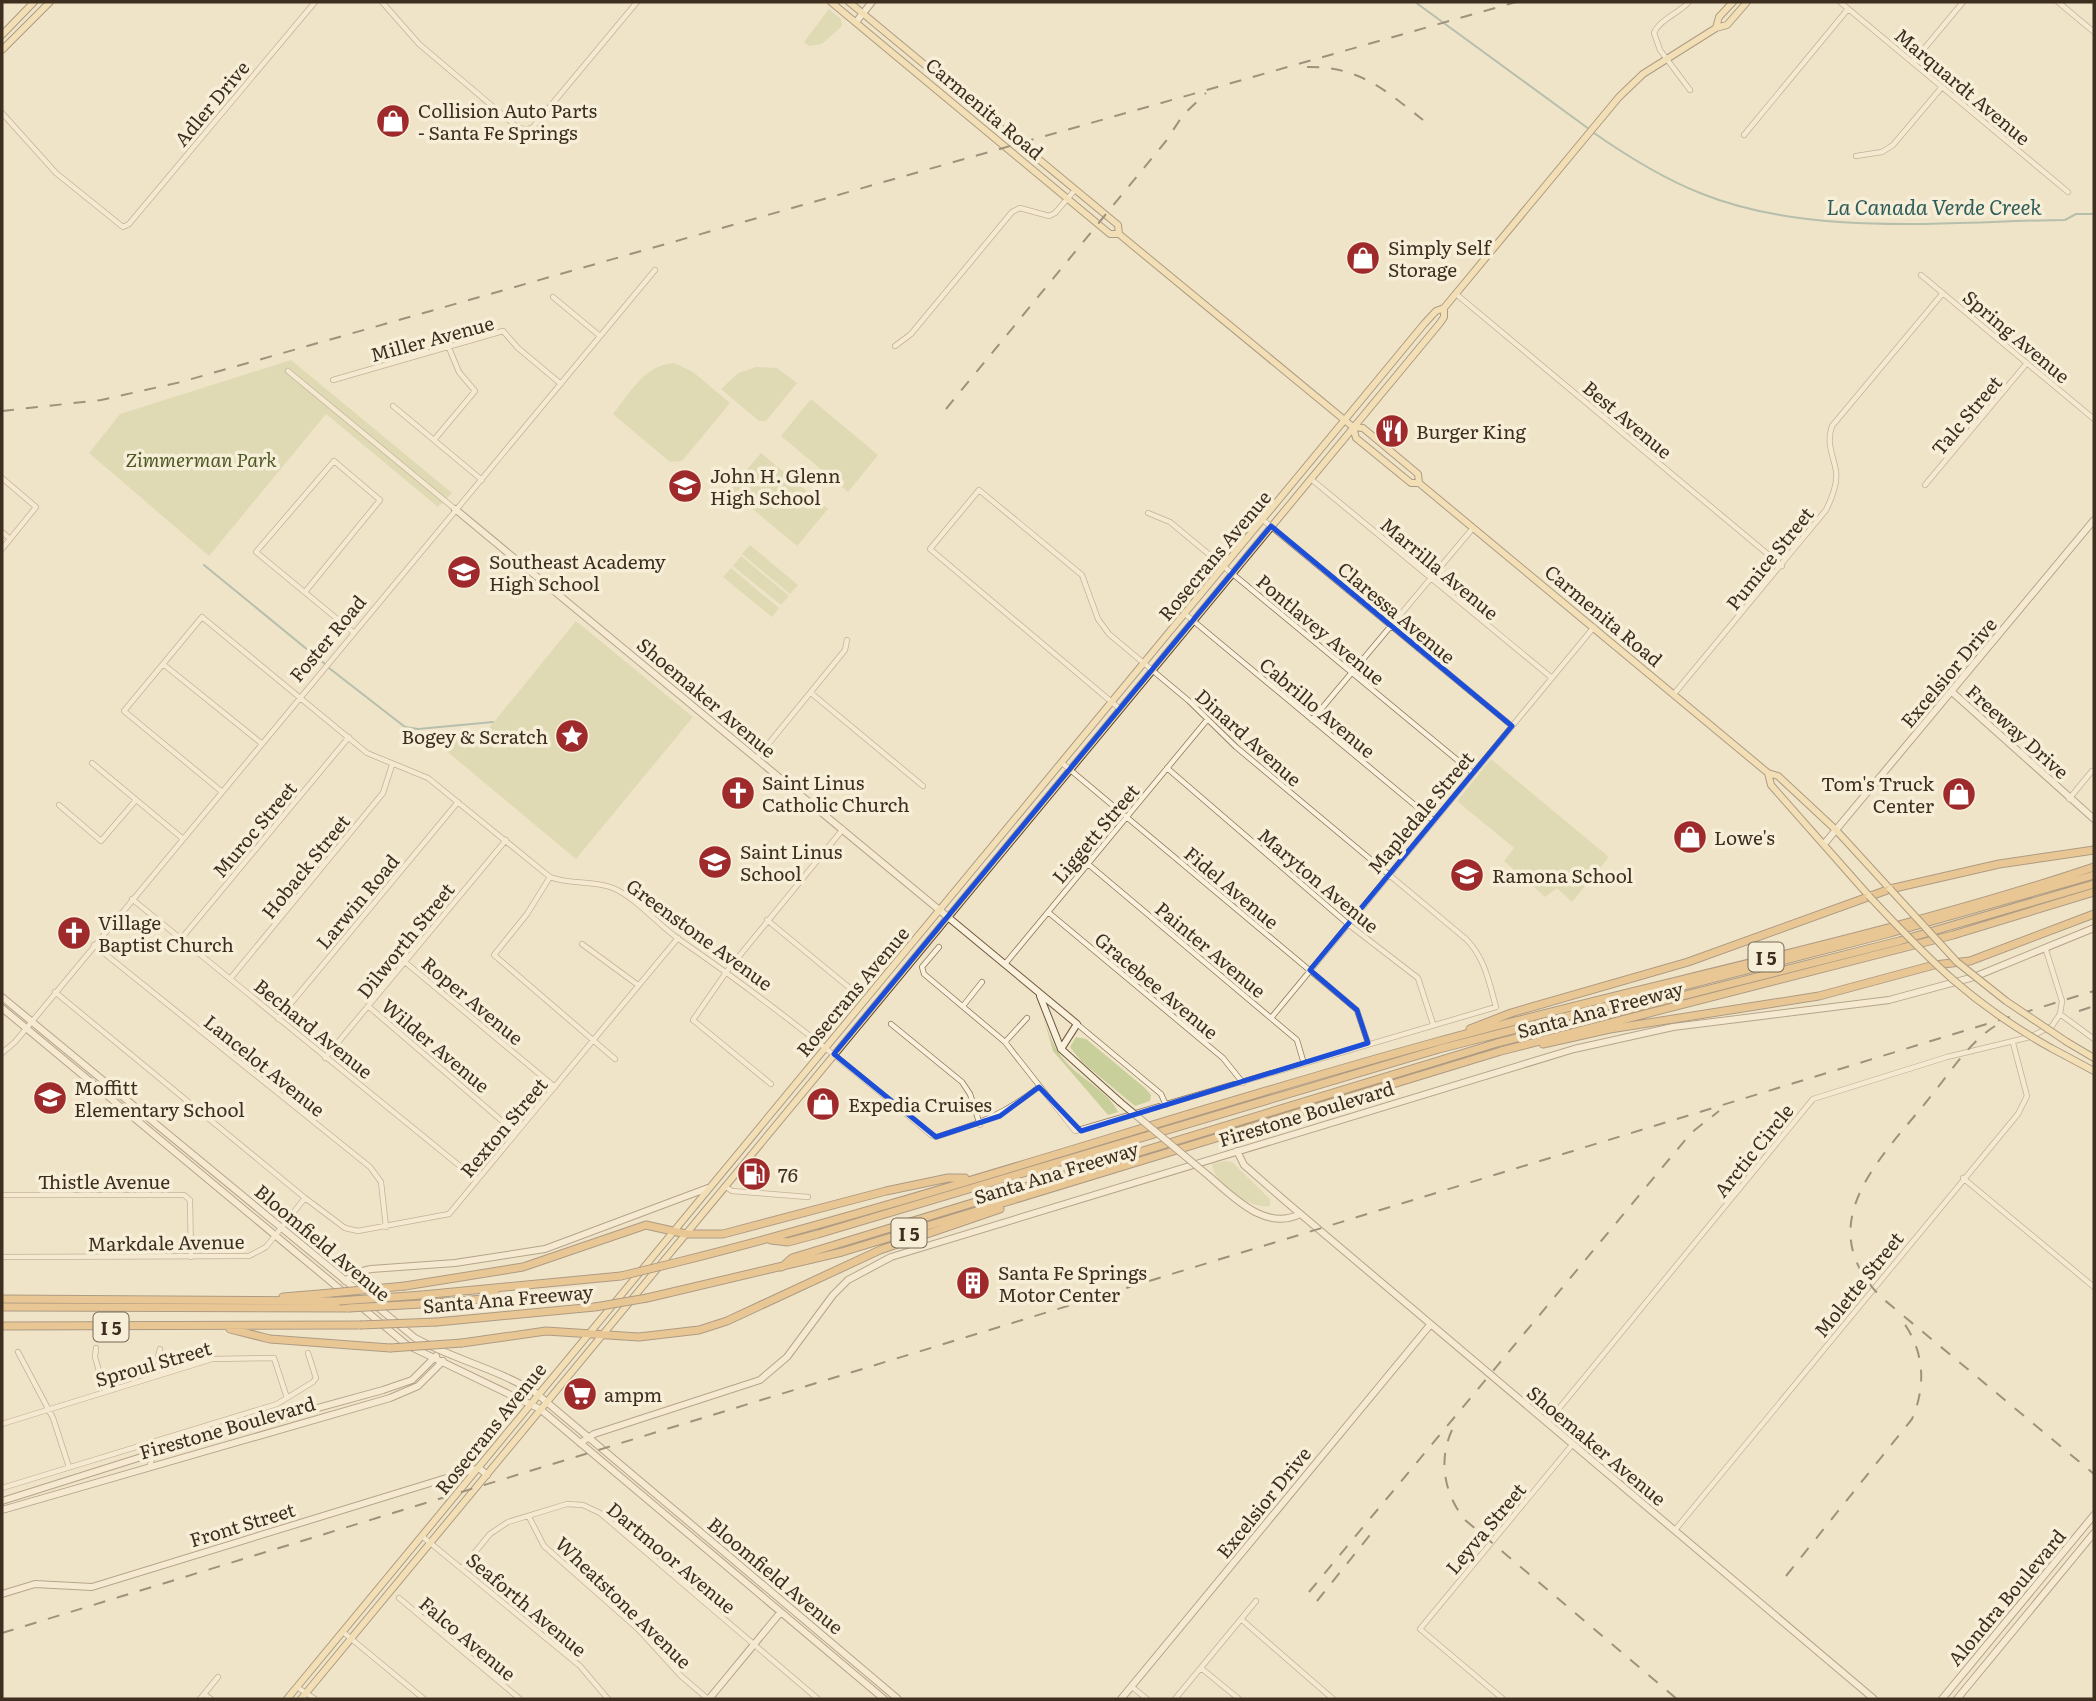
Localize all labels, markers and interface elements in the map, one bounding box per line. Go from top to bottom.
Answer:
street label: Marquardt Avenue [1889,21,2037,151]
street label: Carmenita Road [920,50,1050,166]
street label: Adler Drive [167,54,255,152]
place label: Collision Auto Parts - Santa Fe Springs [418,96,597,146]
shop icon: Collision Auto Parts - Santa Fe Springs [374,102,412,140]
water label: La Canada Verde Creek [1826,190,2042,221]
place label: Simply Self Storage [1388,233,1492,283]
shop icon: Simply Self Storage [1344,239,1382,277]
street label: Spring Avenue [1957,283,2077,389]
street label: Miller Avenue [367,308,497,368]
street label: Talc Street [1924,369,2008,461]
street label: Best Avenue [1577,373,1679,465]
restaurant icon: Burger King [1373,412,1411,450]
place label: Burger King [1416,417,1526,445]
park label: Zimmerman Park [125,445,277,473]
place label: John H. Glenn High School [710,461,841,511]
school or university icon: John H. Glenn High School [666,467,704,505]
street label: Rosecrans Avenue [1151,484,1277,626]
street label: Pumice Street [1719,500,1820,616]
street label: Marrilla Avenue [1375,510,1505,626]
place label: Southeast Academy High School [489,547,666,597]
school or university icon: Southeast Academy High School [445,553,483,591]
street label: Claressa Avenue [1332,554,1462,670]
street label: Carmenita Road [1539,557,1669,673]
street label: Pontlavey Avenue [1251,567,1391,691]
street label: Foster Road [282,588,372,688]
street label: Excelsior Drive [1893,611,2003,733]
street label: Shoemaker Avenue [631,630,783,764]
street label: Cabrillo Avenue [1254,650,1382,764]
street label: Freeway Drive [1960,677,2076,785]
street label: Dinard Avenue [1190,682,1308,792]
place icon: Bogey & Scratch [553,717,591,755]
place label: Bogey & Scratch [402,722,548,750]
street label: Mapledale Street [1360,744,1480,879]
place label: Saint Linus Catholic Church [762,768,910,818]
place label: Tom's Truck Center [1821,769,1934,819]
church icon: Saint Linus Catholic Church [719,774,757,812]
street label: Muroc Street [205,775,303,883]
shop icon: Tom's Truck Center [1940,775,1978,813]
street label: Liggett Street [1045,777,1145,889]
street label: Hoback Street [254,808,356,924]
shop icon: Lowe's [1671,818,1709,856]
street label: Maryton Avenue [1252,821,1386,939]
place label: Lowe's [1714,823,1775,851]
place label: Saint Linus School [740,837,843,887]
street label: Fidel Avenue [1179,839,1285,935]
school or university icon: Saint Linus School [696,843,734,881]
street label: Larwin Road [309,847,405,955]
school or university icon: Ramona School [1448,856,1486,894]
place label: Ramona School [1492,861,1633,889]
street label: Greenstone Avenue [621,871,779,997]
street label: Dilworth Street [350,876,461,1004]
street label: Painter Avenue [1150,894,1272,1004]
place label: Village Baptist Church [98,908,234,958]
church icon: Village Baptist Church [55,914,93,952]
street label: Rosecrans Avenue [789,920,915,1062]
street label: Gracebee Avenue [1089,925,1225,1045]
road number: I 5 [1748,942,1784,972]
street label: Roper Avenue [416,949,530,1051]
street label: Bechard Avenue [249,971,379,1085]
street label: Santa Ana Freeway [1514,973,1686,1045]
street label: Wilder Avenue [376,991,496,1099]
street label: Lancelot Avenue [198,1007,332,1123]
street label: Rexton Street [453,1071,553,1183]
place label: Moffitt Elementary School [74,1073,245,1123]
street label: Firestone Boulevard [1215,1073,1398,1153]
school or university icon: Moffitt Elementary School [31,1079,69,1117]
shop icon: Expedia Cruises [804,1085,842,1123]
place label: Expedia Cruises [848,1090,992,1118]
street label: Arctic Circle [1707,1097,1800,1203]
street label: Santa Ana Freeway [970,1134,1142,1210]
fuel station icon: 76 [735,1155,773,1193]
place label: 76 [778,1160,798,1188]
street label: Thistle Avenue [38,1167,170,1195]
street label: Bloomfield Avenue [249,1177,397,1307]
road number: I 5 [892,1218,926,1248]
street label: Molette Street [1807,1225,1910,1343]
street label: Markdale Avenue [87,1227,245,1257]
place label: Santa Fe Springs Motor Center [998,1258,1147,1308]
building icon: Santa Fe Springs Motor Center [954,1264,992,1302]
street label: Santa Ana Freeway [422,1277,594,1319]
road number: I 5 [94,1312,128,1342]
street label: Sproul Street [92,1333,215,1393]
street label: Rosecrans Avenue [428,1356,552,1500]
supermarket icon: ampm [561,1375,599,1413]
street label: Shoemaker Avenue [1521,1378,1673,1512]
place label: ampm [604,1380,662,1408]
street label: Firestone Boulevard [136,1388,319,1466]
street label: Excelsior Drive [1209,1440,1317,1564]
street label: Leyva Street [1438,1476,1532,1580]
street label: Front Street [186,1495,298,1553]
street label: Dartmoor Avenue [601,1495,743,1619]
street label: Bloomfield Avenue [702,1510,850,1640]
street label: Alondra Boulevard [1940,1522,2072,1671]
street label: Wheatstone Avenue [550,1529,698,1675]
street label: Seaforth Avenue [461,1545,593,1663]
street label: Falco Avenue [414,1589,522,1687]

